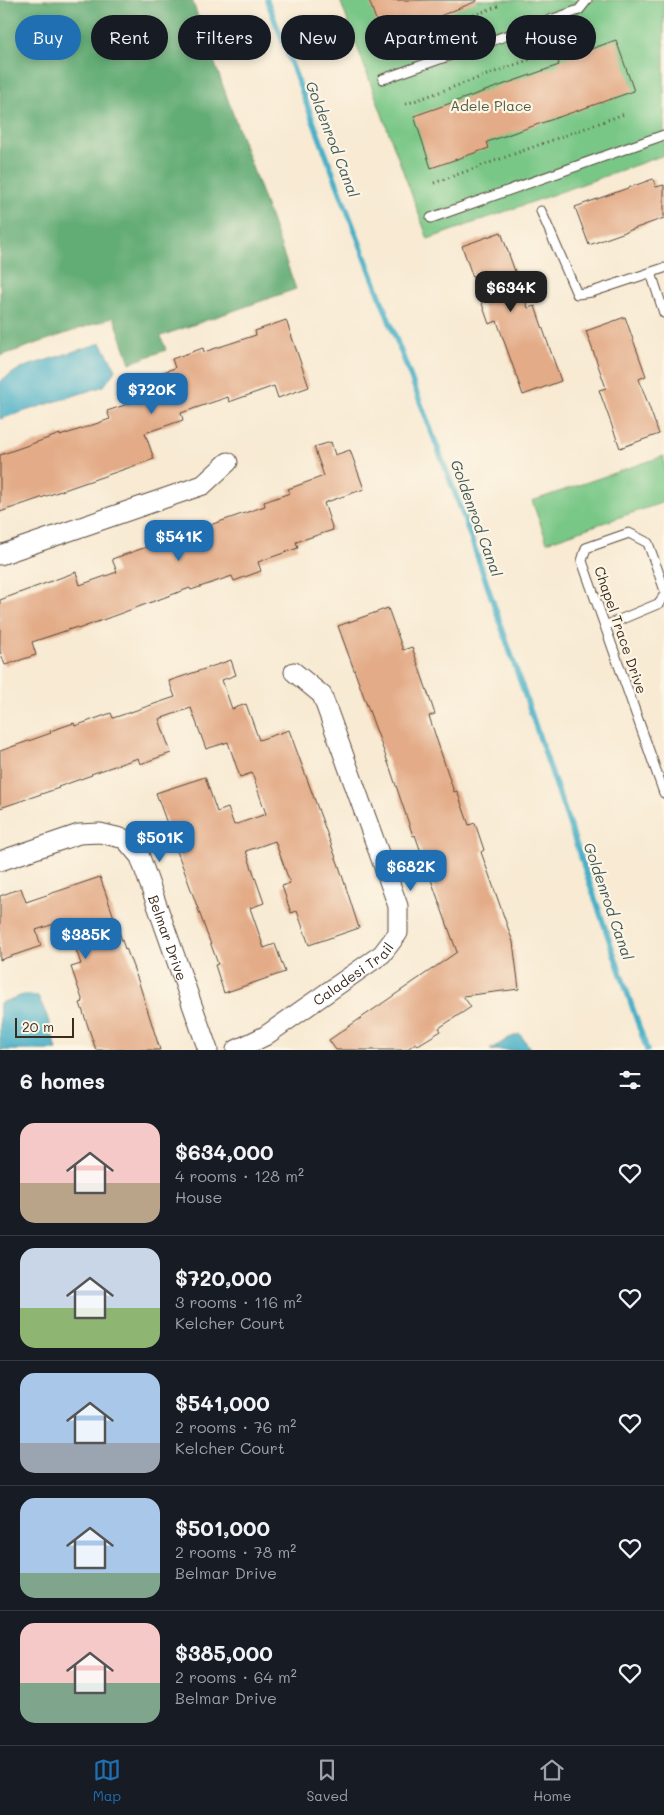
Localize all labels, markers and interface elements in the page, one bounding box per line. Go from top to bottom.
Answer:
chip: Buy [15,15,81,60]
chip: Rent [91,15,168,60]
chip: Filters [178,15,271,60]
chip: New [281,15,355,60]
chip: Apartment [365,15,496,60]
chip: House [506,15,596,60]
water label: Goldenrod Canal [302,78,364,200]
park label: Adele Place [450,96,532,115]
pin: $634K [476,270,546,313]
text: $634K [486,276,536,297]
pin: $720K [117,372,187,415]
text: $720K [128,378,176,399]
water label: Goldenrod Canal [447,457,508,579]
pin: $541K [144,520,214,562]
text: $541K [156,525,203,546]
street label: Chapel Trace Drive [590,564,652,696]
pin: $501K [125,820,195,863]
text: $501K [136,826,184,847]
water label: Goldenrod Canal [580,840,639,963]
pin: $682K [376,850,446,892]
text: $682K [387,855,435,876]
street label: Belmar Drive [145,892,192,983]
pin: $385K [51,918,121,960]
text: $385K [61,923,111,944]
street label: Caladesi Trail [309,938,397,1009]
scale bar [15,1015,74,1038]
text: 20 m [22,1017,54,1036]
icon: filters [616,1066,644,1094]
text: 6 homes [20,1067,105,1094]
text: $634,000 [175,1138,274,1165]
icon: home [60,1143,120,1203]
icon: heart [616,1159,644,1187]
text: 4 rooms · 128 m² [175,1165,304,1186]
text: House [175,1186,222,1207]
text: $720,000 [175,1264,272,1291]
icon: home [60,1268,120,1328]
icon: heart [616,1284,644,1312]
text: 3 rooms · 116 m² [175,1291,302,1312]
text: Kelcher Court [175,1312,285,1333]
text: $541,000 [175,1389,270,1416]
icon: home [60,1393,120,1453]
icon: heart [616,1409,644,1437]
text: 2 rooms · 76 m² [175,1416,296,1437]
text: Kelcher Court [175,1437,285,1458]
text: $501,000 [175,1514,270,1541]
icon: home [60,1518,120,1578]
icon: heart [616,1534,644,1562]
text: 2 rooms · 78 m² [175,1541,296,1562]
text: Belmar Drive [175,1562,277,1583]
text: $385,000 [175,1639,273,1666]
icon: home [60,1643,120,1703]
icon: heart [616,1659,644,1687]
text: 2 rooms · 64 m² [175,1666,297,1687]
text: Belmar Drive [175,1687,277,1708]
tab: Map [93,1756,121,1805]
tab: Saved [306,1756,348,1805]
tab: Home [533,1756,571,1805]

